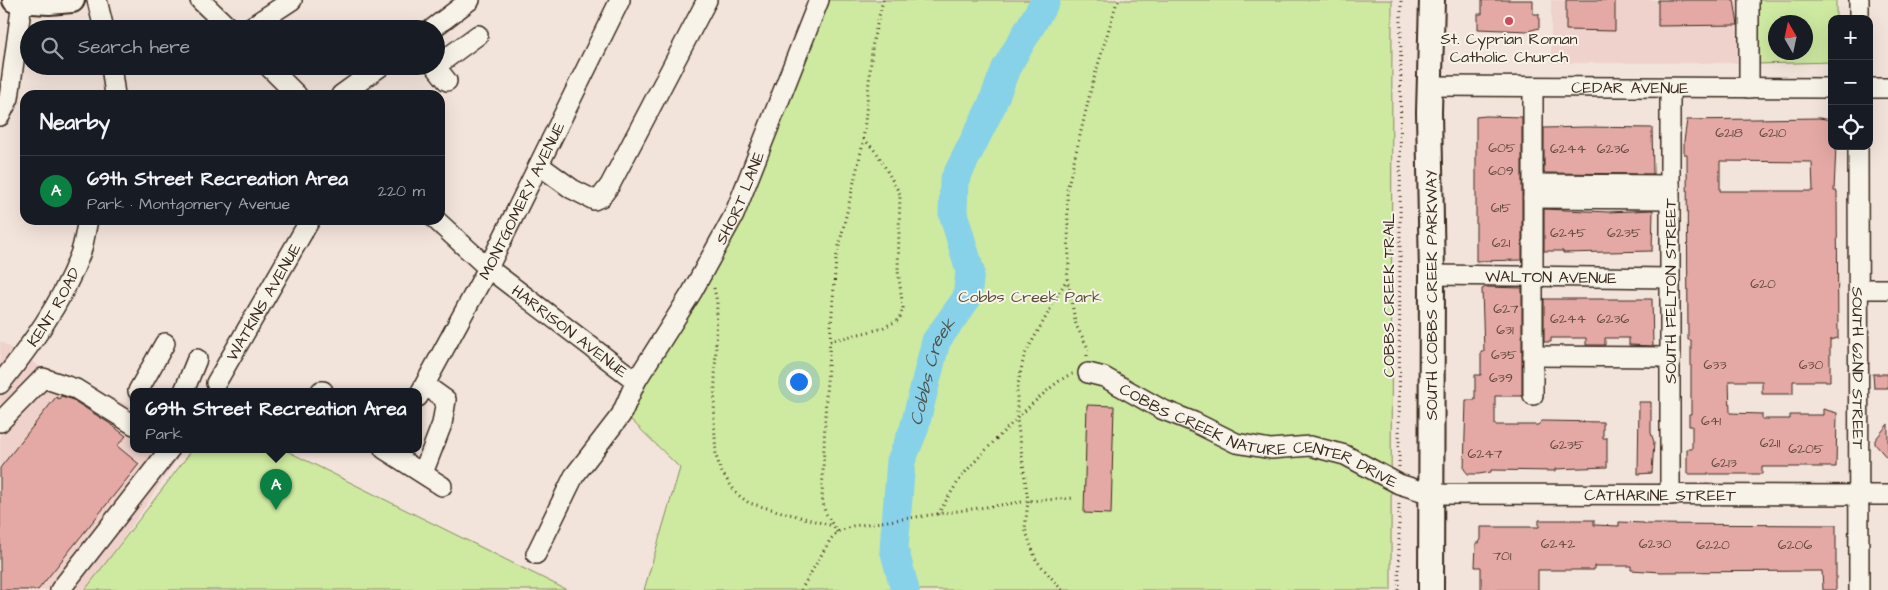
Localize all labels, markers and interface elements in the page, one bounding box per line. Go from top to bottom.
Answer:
marker: St. Cyprian Roman Catholic Church [1503,15,1515,27]
north arrow [1768,15,1813,60]
map controls [1828,15,1873,150]
button: + [1828,15,1873,60]
search box [20,20,445,75]
place label: St. Cyprian Roman Catholic Church [1440,28,1578,68]
icon: search [38,34,66,62]
text: Search here [78,34,190,61]
button: − [1828,60,1873,105]
street label: CEDAR AVENUE [1571,77,1689,99]
button: locate [1828,105,1873,150]
text: Nearby [40,108,110,137]
street label: MONTGOMERY AVENUE [474,118,570,284]
house number: 6218 [1715,123,1743,143]
house number: 6210 [1759,123,1787,143]
house number: 605 [1488,138,1516,158]
house number: 6244 [1550,139,1586,159]
house number: 6236 [1597,139,1630,159]
street label: SHORT LANE [710,148,770,248]
house number: 609 [1488,161,1514,181]
text: 69th Street Recreation Area [87,166,348,193]
street label: SOUTH COBBS CREEK PARKWAY [1421,169,1443,420]
text: A [51,180,61,202]
text: 220 m [378,180,425,202]
text: Park · Montgomery Avenue [87,193,290,215]
house number: 615 [1491,198,1511,218]
street label: SOUTH FELTON STREET [1660,198,1682,384]
street label: COBBS CREEK TRAIL [1378,213,1400,377]
house number: 6245 [1550,223,1586,243]
house number: 6235 [1607,223,1641,243]
house number: 621 [1492,233,1510,253]
street label: WATKINS AVENUE [221,239,307,365]
street label: KENT ROAD [22,264,85,351]
street label: WALTON AVENUE [1485,266,1618,289]
house number: 620 [1750,274,1776,294]
street label: HARRISON AVENUE [507,280,633,383]
park label: Cobbs Creek Park [958,286,1102,308]
street label: SOUTH 62ND STREET [1846,287,1869,449]
house number: 627 [1493,299,1519,319]
house number: 6244 [1550,309,1586,329]
house number: 6236 [1597,309,1630,329]
water label: Cobbs Creek [903,312,962,428]
house number: 631 [1496,320,1514,340]
house number: 635 [1491,345,1517,365]
house number: 633 [1703,355,1727,375]
house number: 630 [1799,355,1824,375]
house number: 639 [1489,368,1513,388]
your location [786,369,812,395]
street label: COBBS CREEK NATURE CENTER DRIVE [1115,378,1402,494]
popup [130,388,422,453]
text: 69th Street Recreation Area [146,396,406,423]
house number: 641 [1701,411,1721,431]
text: Park [146,423,183,445]
house number: 6211 [1760,433,1780,453]
house number: 6235 [1550,435,1584,455]
house number: 6205 [1788,439,1824,459]
house number: 6247 [1468,444,1503,464]
house number: 6213 [1711,453,1737,473]
pin: A [260,469,292,510]
street label: CATHARINE STREET [1584,484,1736,507]
house number: 6242 [1541,534,1575,554]
house number: 6230 [1639,534,1672,554]
house number: 6220 [1696,535,1730,555]
house number: 6206 [1778,535,1812,555]
house number: 701 [1492,546,1512,566]

